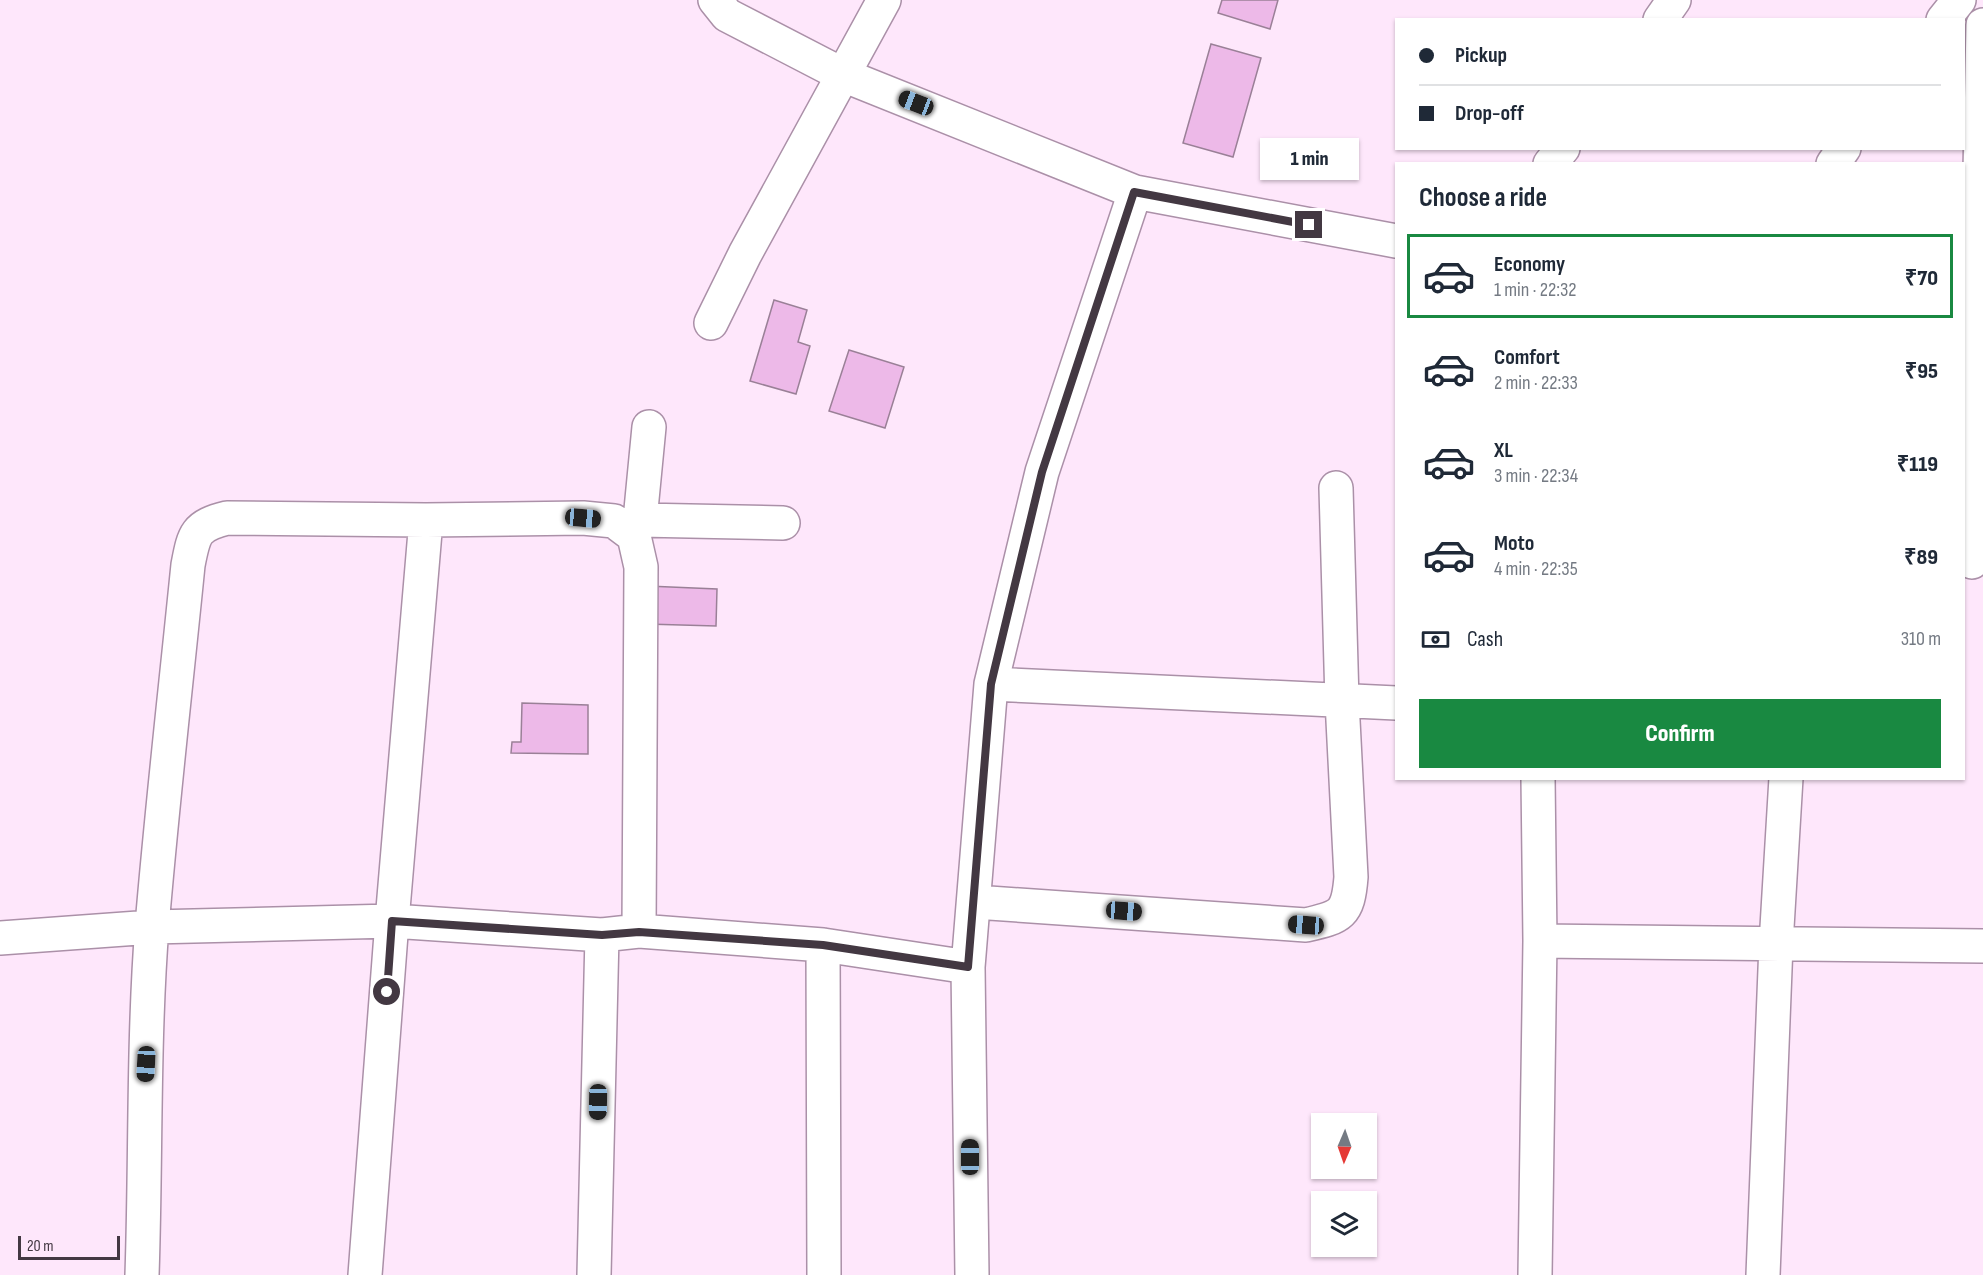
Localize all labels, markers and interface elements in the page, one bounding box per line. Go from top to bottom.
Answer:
text: Pickup [1455,42,1507,69]
car [896,88,936,118]
text: Drop-off [1455,100,1524,127]
callout: 1 min [1260,138,1358,180]
text: 1 min [1290,147,1329,171]
text: Choose a ride [1419,182,1547,214]
route end [1295,211,1322,238]
icon: car [1422,249,1476,303]
text: Economy [1494,251,1565,278]
text: ₹70 [1905,265,1938,292]
text: 1 min · 22:32 [1494,278,1577,302]
icon: car [1422,342,1476,396]
text: Comfort [1494,344,1560,371]
text: ₹95 [1905,358,1938,385]
text: 2 min · 22:33 [1494,371,1578,395]
icon: car [1422,435,1476,489]
text: XL [1494,437,1513,464]
text: ₹119 [1897,451,1938,478]
text: 3 min · 22:34 [1494,464,1578,488]
car [564,507,602,529]
icon: car [1422,528,1476,582]
text: Moto [1494,530,1534,557]
text: ₹89 [1904,544,1938,571]
text: 4 min · 22:35 [1494,557,1578,581]
icon: cash [1419,623,1452,656]
text: Cash [1467,626,1503,653]
text: 310 m [1901,627,1941,651]
button: Confirm [1419,699,1941,768]
car [1105,901,1143,921]
car [1287,915,1325,935]
route start [373,978,400,1005]
car [136,1046,156,1082]
car [589,1084,607,1120]
north arrow [1311,1113,1377,1179]
map controls [1311,1113,1377,1257]
car [961,1139,979,1175]
button: layers [1311,1191,1377,1257]
scale bar [18,1233,120,1260]
text: 20 m [27,1237,54,1256]

